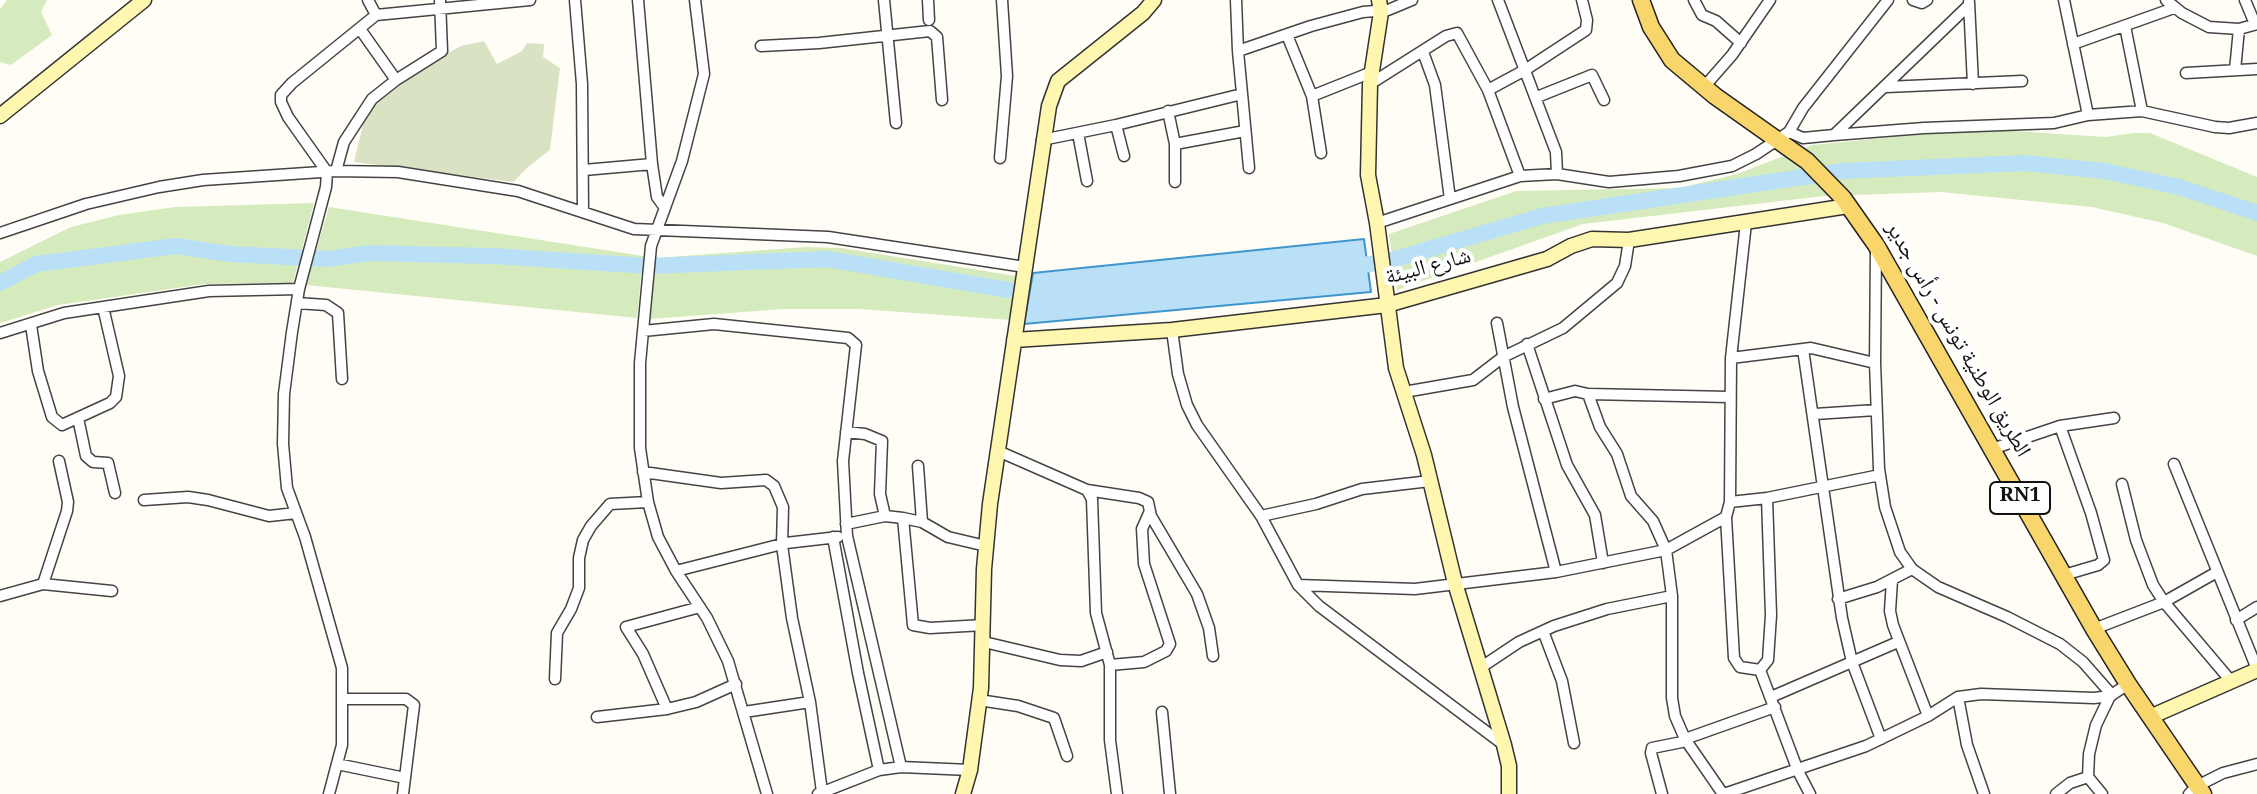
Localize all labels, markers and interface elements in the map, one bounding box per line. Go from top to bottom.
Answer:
street label: الطريق الوطنية تونس - رأس جدير [1877,219,2033,463]
street label: شارع البيئة [1383,246,1475,294]
road number: RN1 [1990,482,2050,514]

